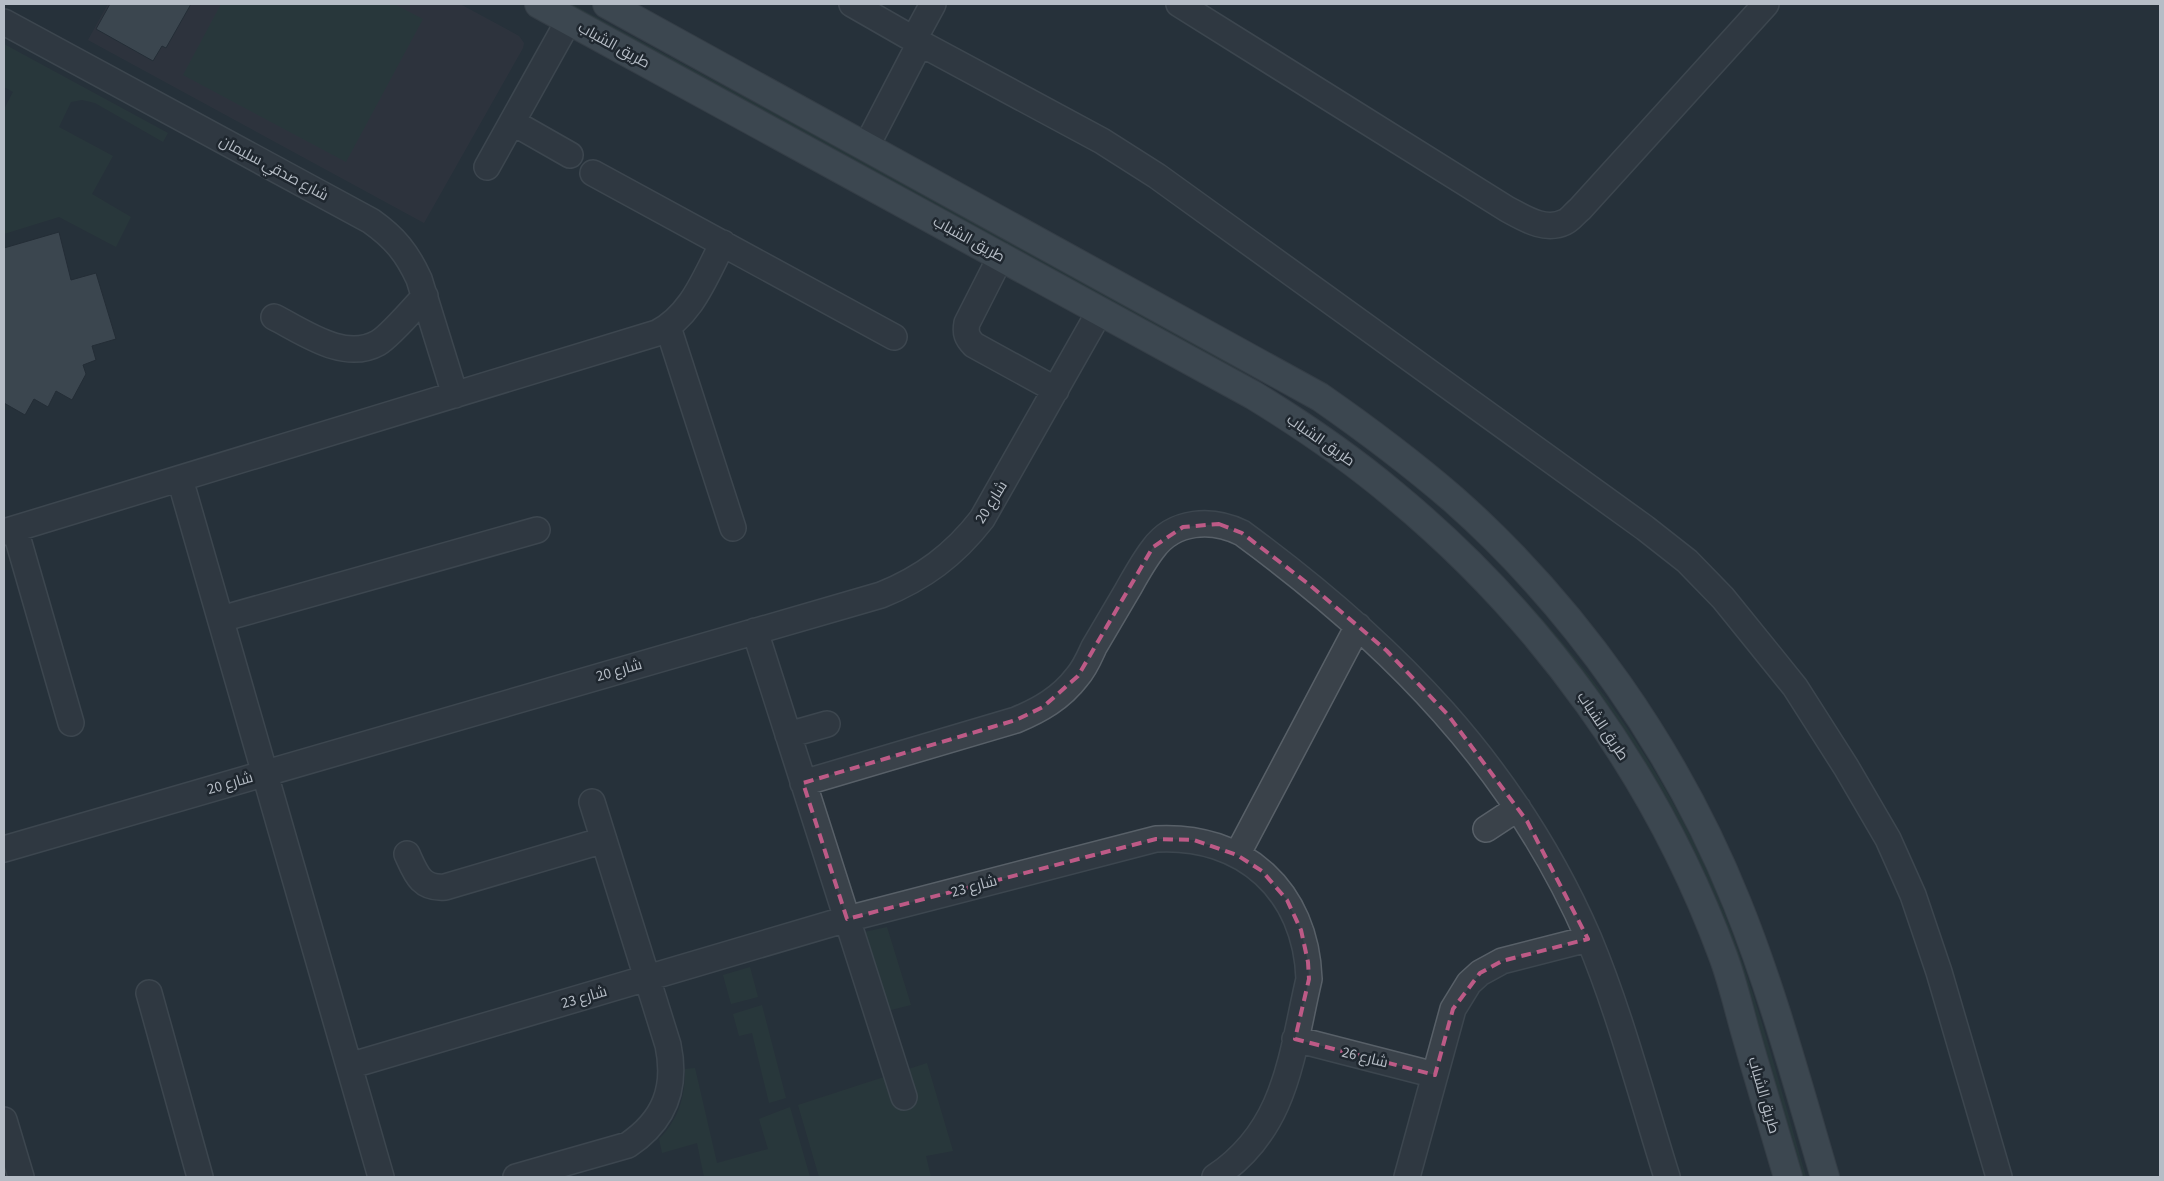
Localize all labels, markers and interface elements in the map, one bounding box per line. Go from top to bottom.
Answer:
street label: طريق الشباب [574,17,653,74]
street label: شارع صدقي سليمان [215,131,332,207]
street label: طريق الشباب [929,211,1008,268]
street label: طريق الشباب [1282,409,1359,472]
street label: شارع 20 [970,477,1013,528]
street label: شارع 20 [594,654,645,687]
street label: طريق الشباب [1572,688,1633,765]
street label: شارع 20 [205,767,256,800]
street label: شارع 23 [949,870,1000,903]
street label: شارع 23 [559,981,610,1014]
street label: شارع 26 [1340,1042,1390,1073]
street label: طريق الشباب [1743,1054,1785,1136]

